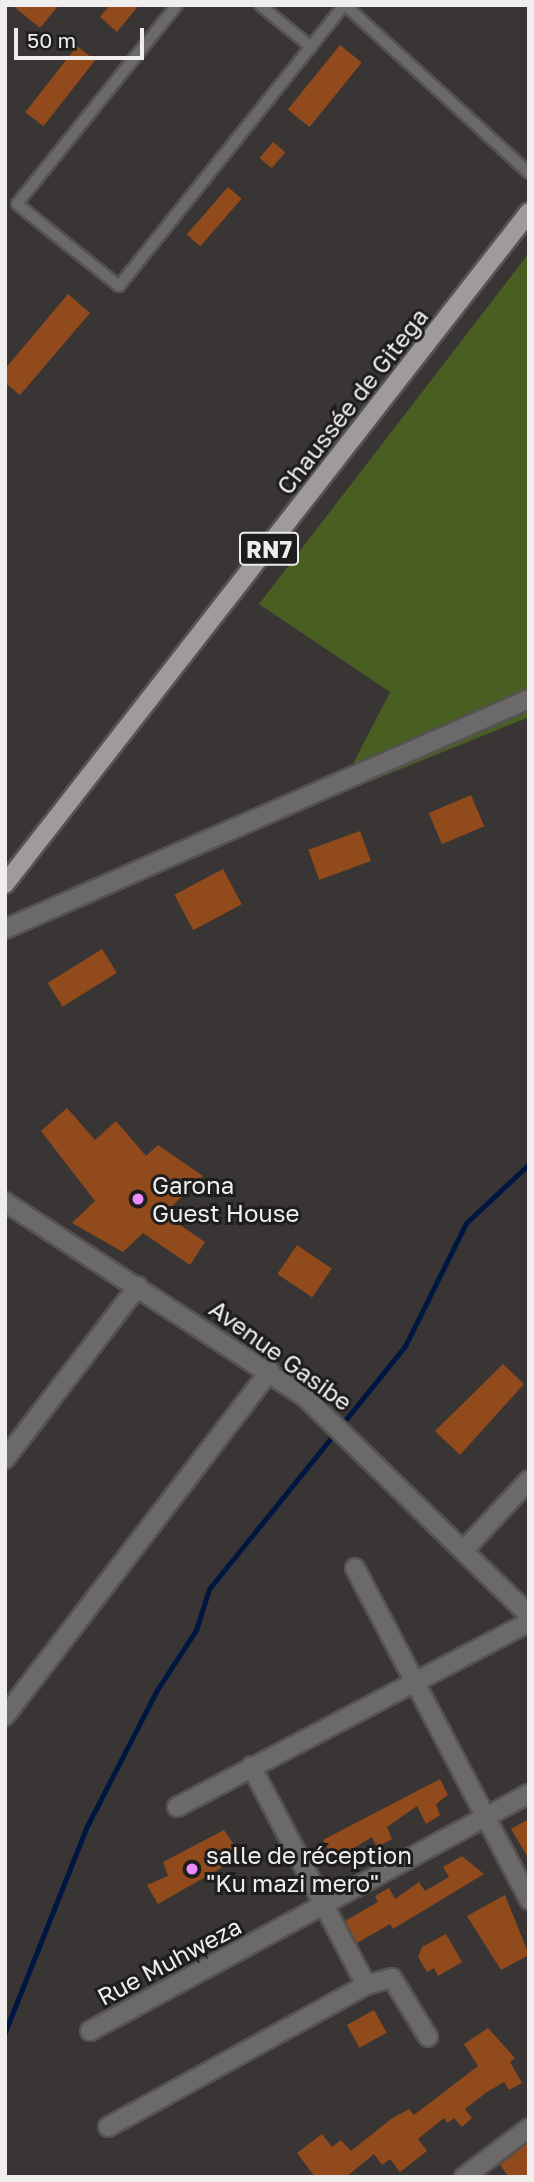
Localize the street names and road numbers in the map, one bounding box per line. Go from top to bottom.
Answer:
street label: Chaussée de Gitega [270,302,434,500]
road number: RN7 [238,530,300,568]
street label: Avenue Gasibe [204,1294,358,1416]
street label: Rue Muhweza [92,1911,246,2011]

